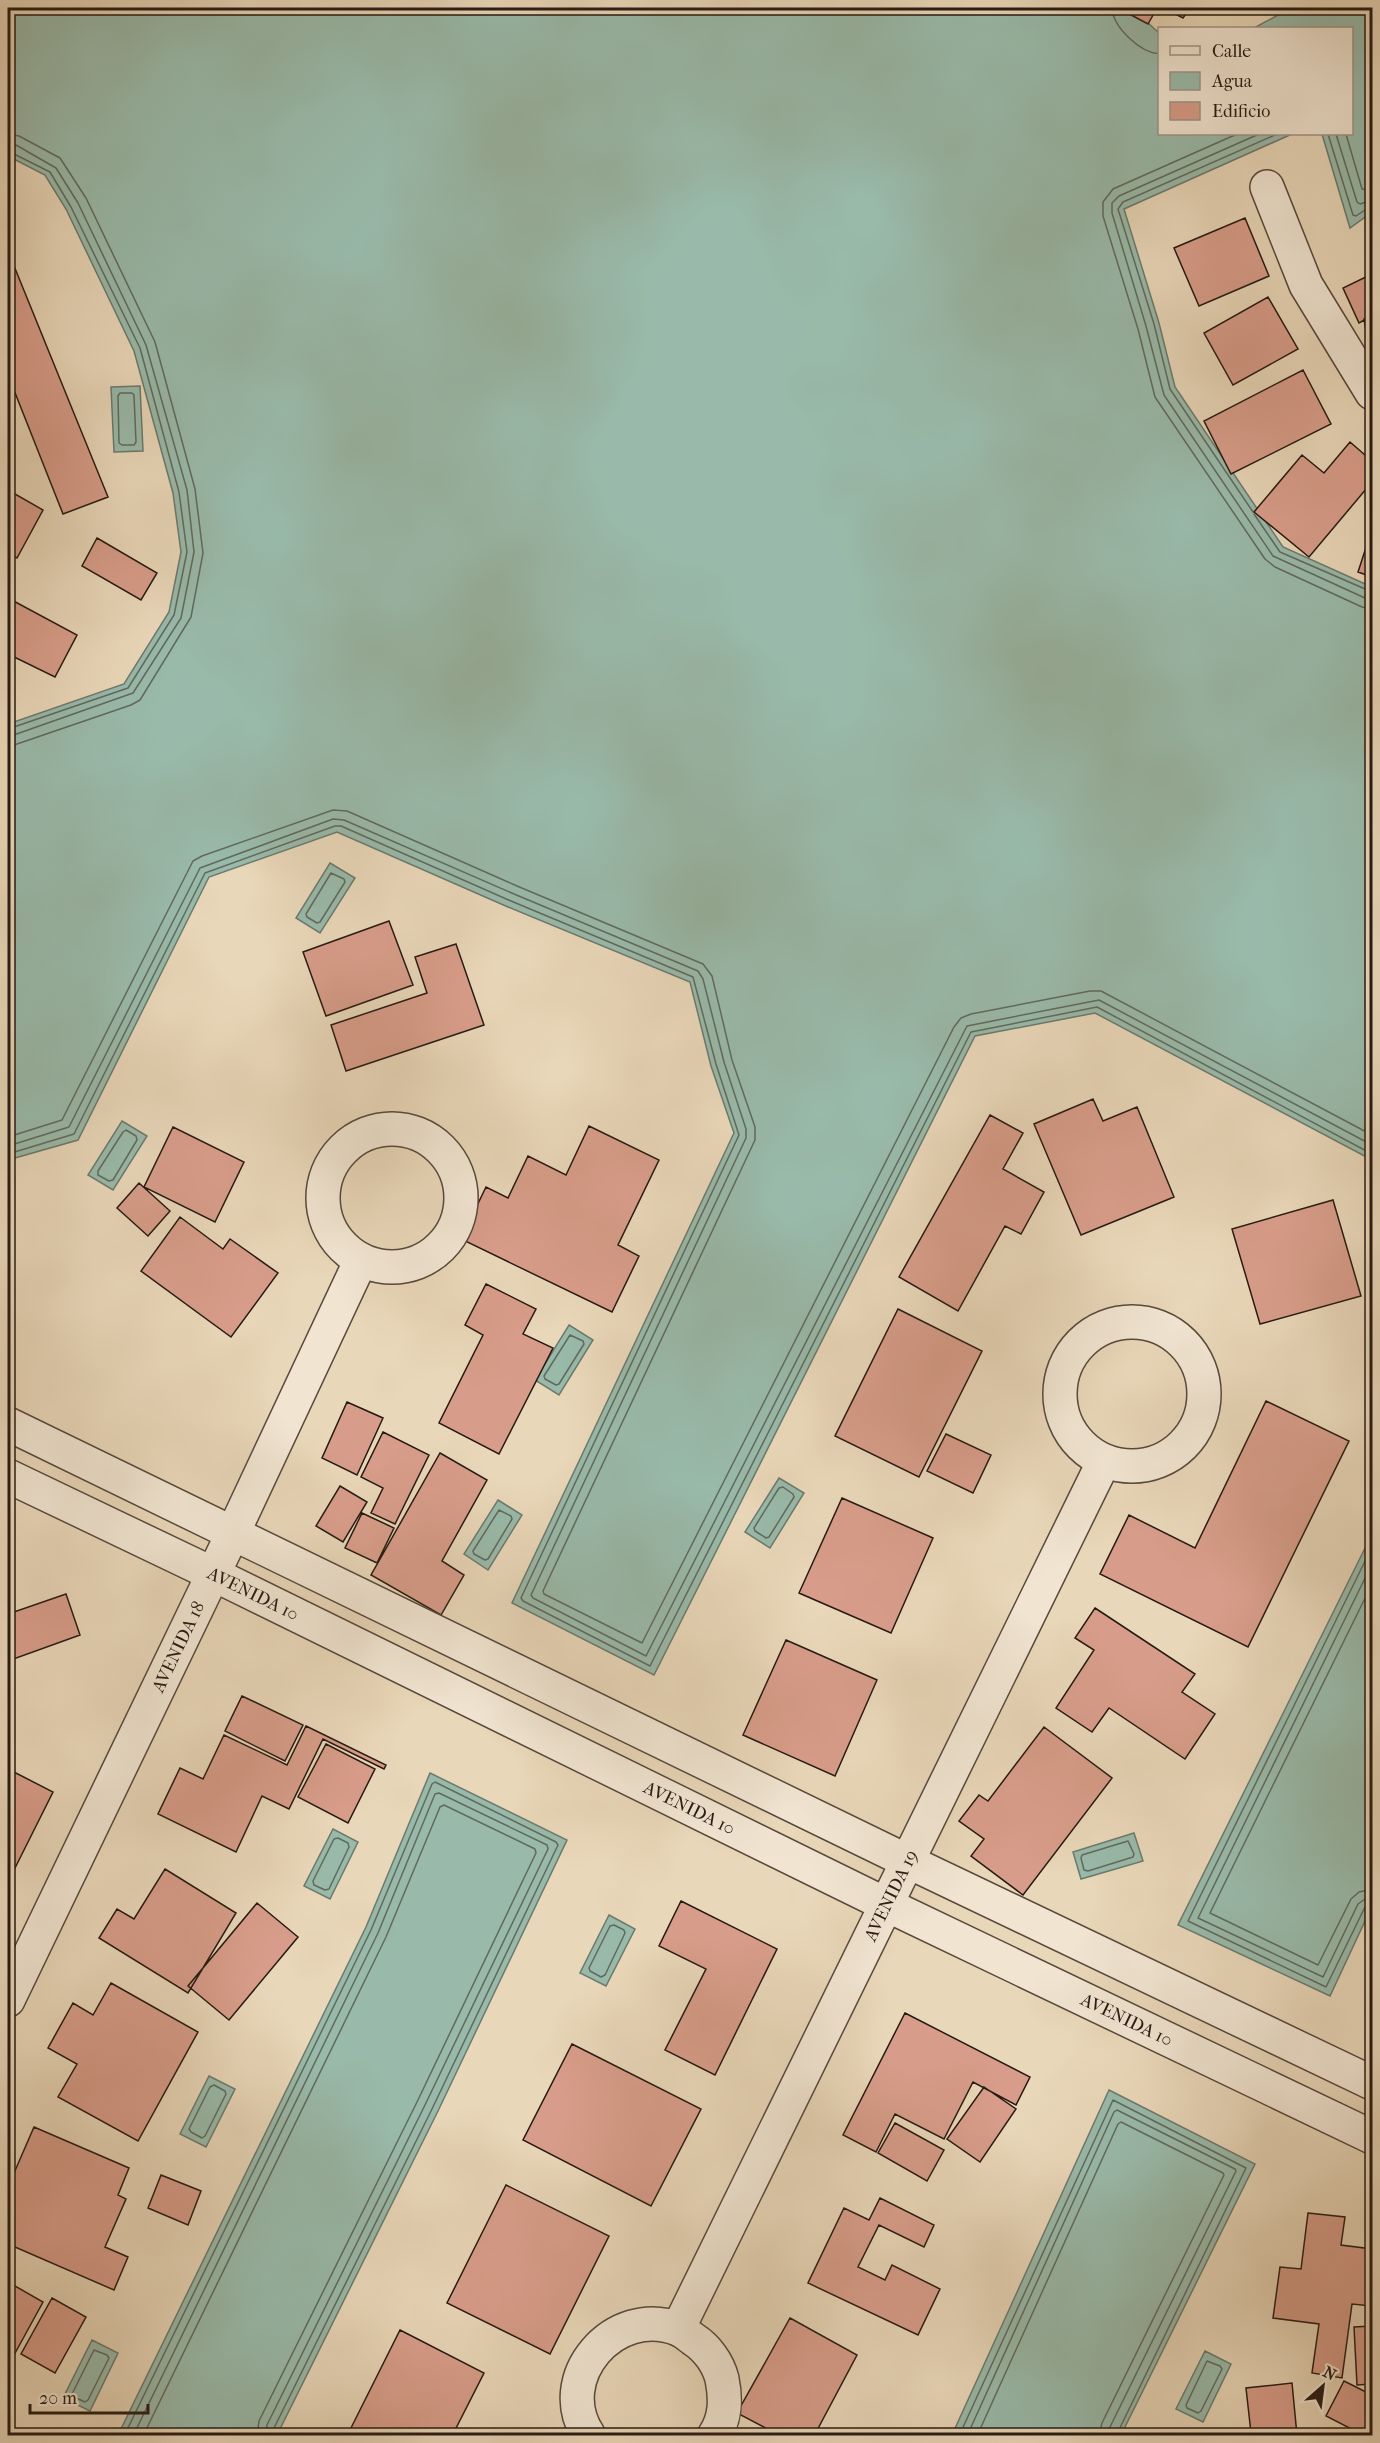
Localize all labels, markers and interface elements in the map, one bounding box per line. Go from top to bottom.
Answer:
legend [1158,27,1353,135]
text: Calle [1212,41,1251,62]
text: Agua [1211,71,1253,92]
text: Edificio [1212,101,1270,122]
street label: AVENIDA 10 [203,1562,302,1625]
street label: AVENIDA 18 [147,1598,209,1697]
street label: AVENIDA 10 [639,1776,739,1839]
street label: AVENIDA 19 [859,1846,922,1945]
street label: AVENIDA 10 [1077,1988,1176,2051]
north arrow [1293,2356,1353,2416]
text: N [1320,2362,1340,2385]
scale bar [30,2377,148,2415]
text: 20 m [39,2388,77,2409]

